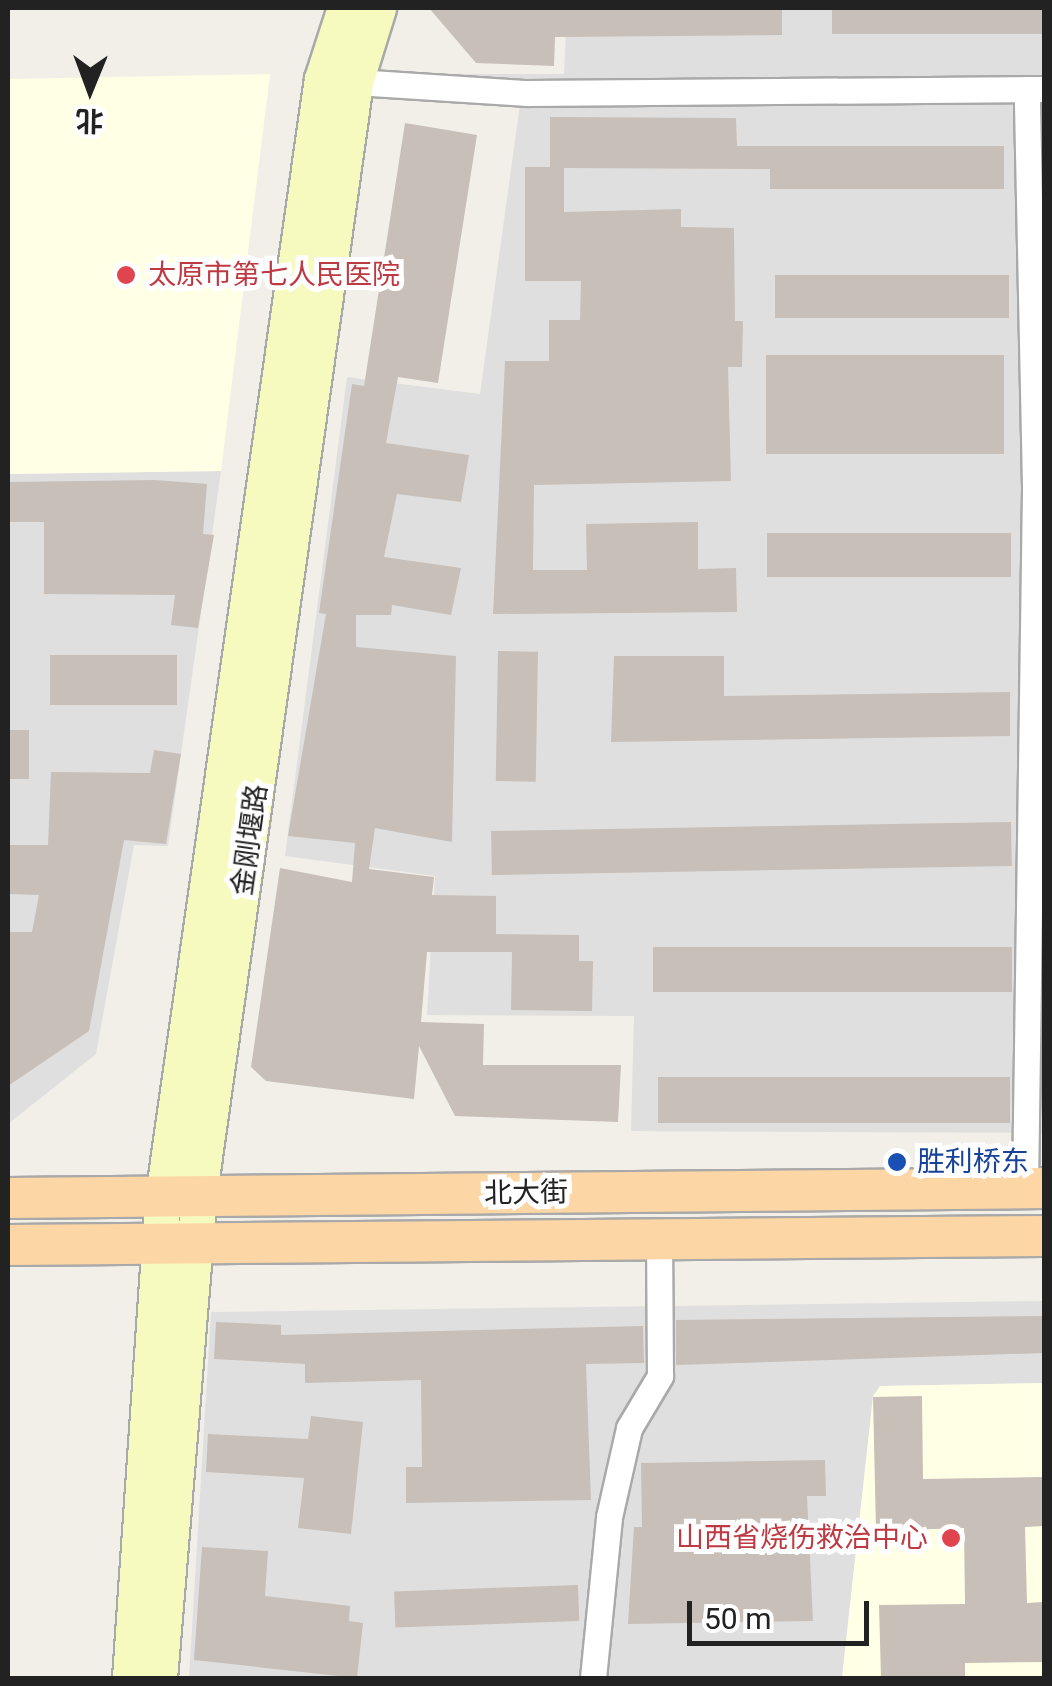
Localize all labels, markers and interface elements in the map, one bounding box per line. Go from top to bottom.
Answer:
north arrow [40,40,140,140]
text: 北 [75,104,104,137]
place label: 太原市第七人民医院 [148,258,400,292]
marker: 太原市第七人民医院 [113,262,139,288]
street label: 金刚堰路 [226,782,274,898]
place label: 胜利桥东 [917,1145,1029,1179]
marker: 胜利桥东 [886,1151,908,1173]
street label: 北大街 [484,1175,568,1211]
place label: 山西省烧伤救治中心 [676,1521,928,1555]
marker: 山西省烧伤救治中心 [938,1525,964,1551]
scale bar [692,1581,874,1643]
text: 50 m [704,1601,771,1636]

